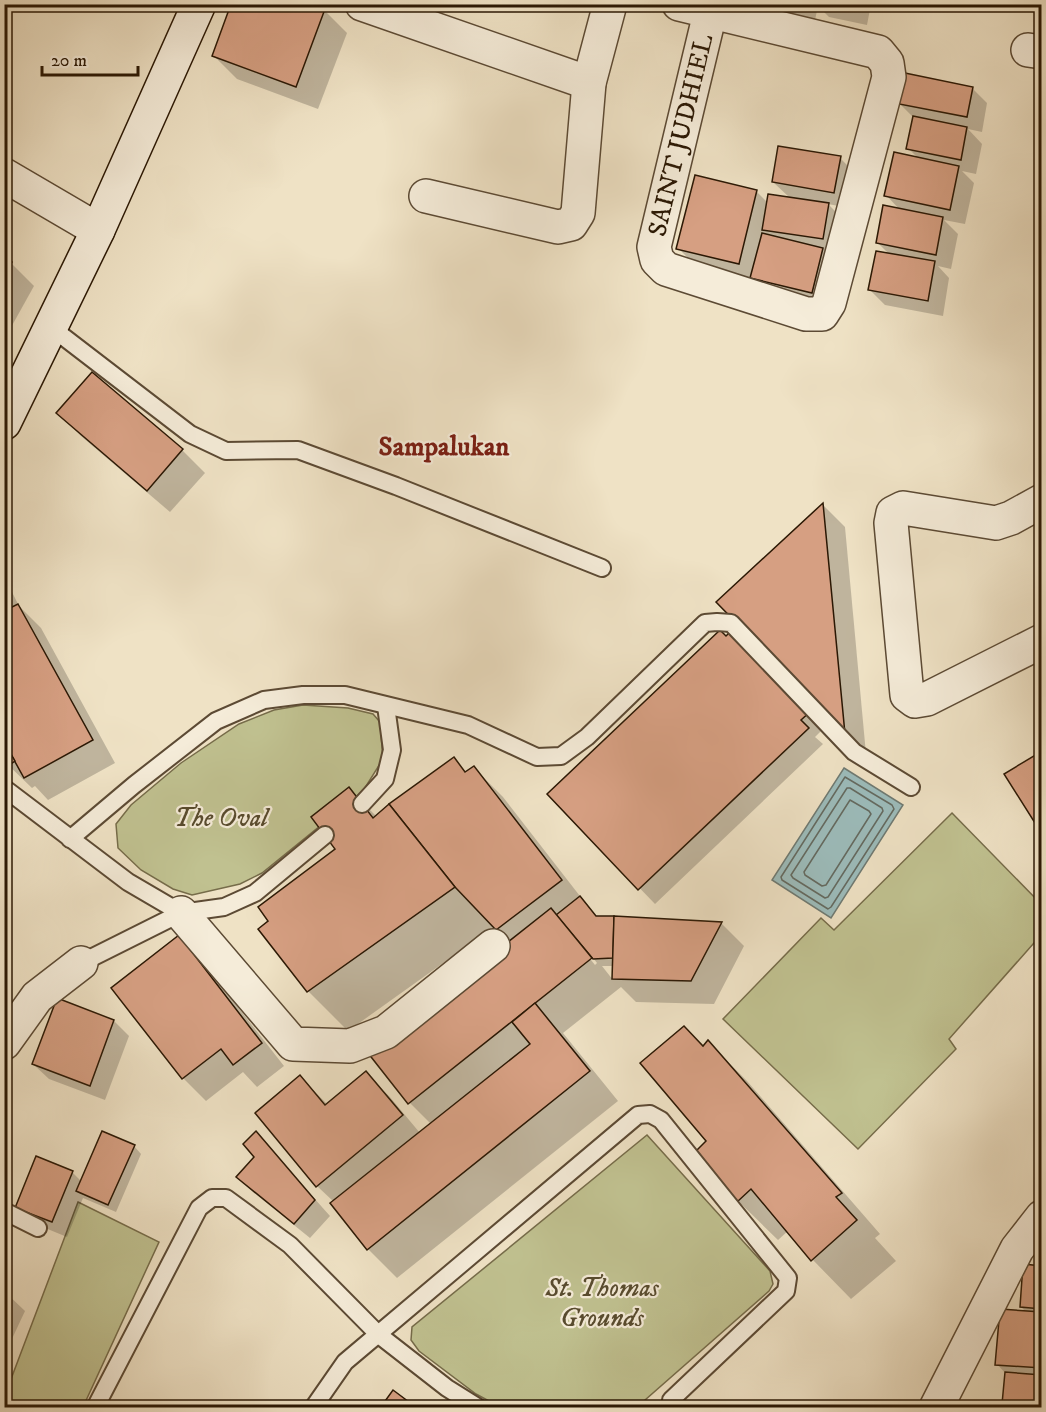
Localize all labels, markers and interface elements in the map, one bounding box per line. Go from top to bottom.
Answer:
street label: SAINT JUDHIEL [641,30,721,240]
scale bar [42,39,138,77]
text: 20 m [51,50,87,72]
district label: Sampalukan [379,430,510,464]
park label: The Oval [174,802,271,835]
park label: St. Thomas Grounds [544,1272,660,1335]

